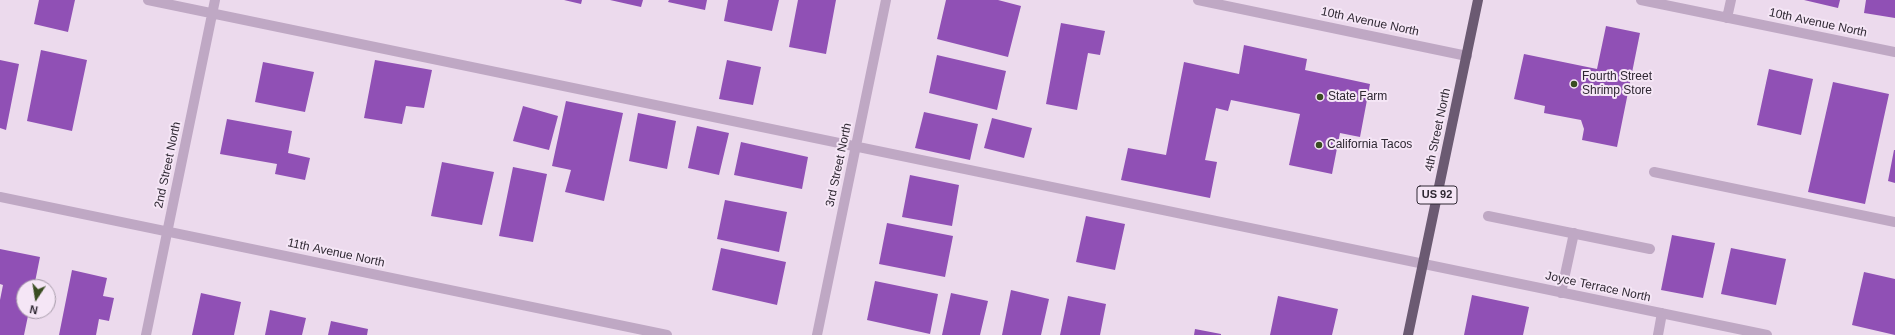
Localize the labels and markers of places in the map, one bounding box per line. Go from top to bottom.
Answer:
place label: Fourth Street Shrimp Store [1582,70,1652,98]
marker: Fourth Street Shrimp Store [1569,79,1579,89]
place label: State Farm [1328,90,1387,104]
marker: State Farm [1315,92,1325,102]
place label: California Tacos [1327,138,1412,152]
marker: California Tacos [1314,140,1324,150]

